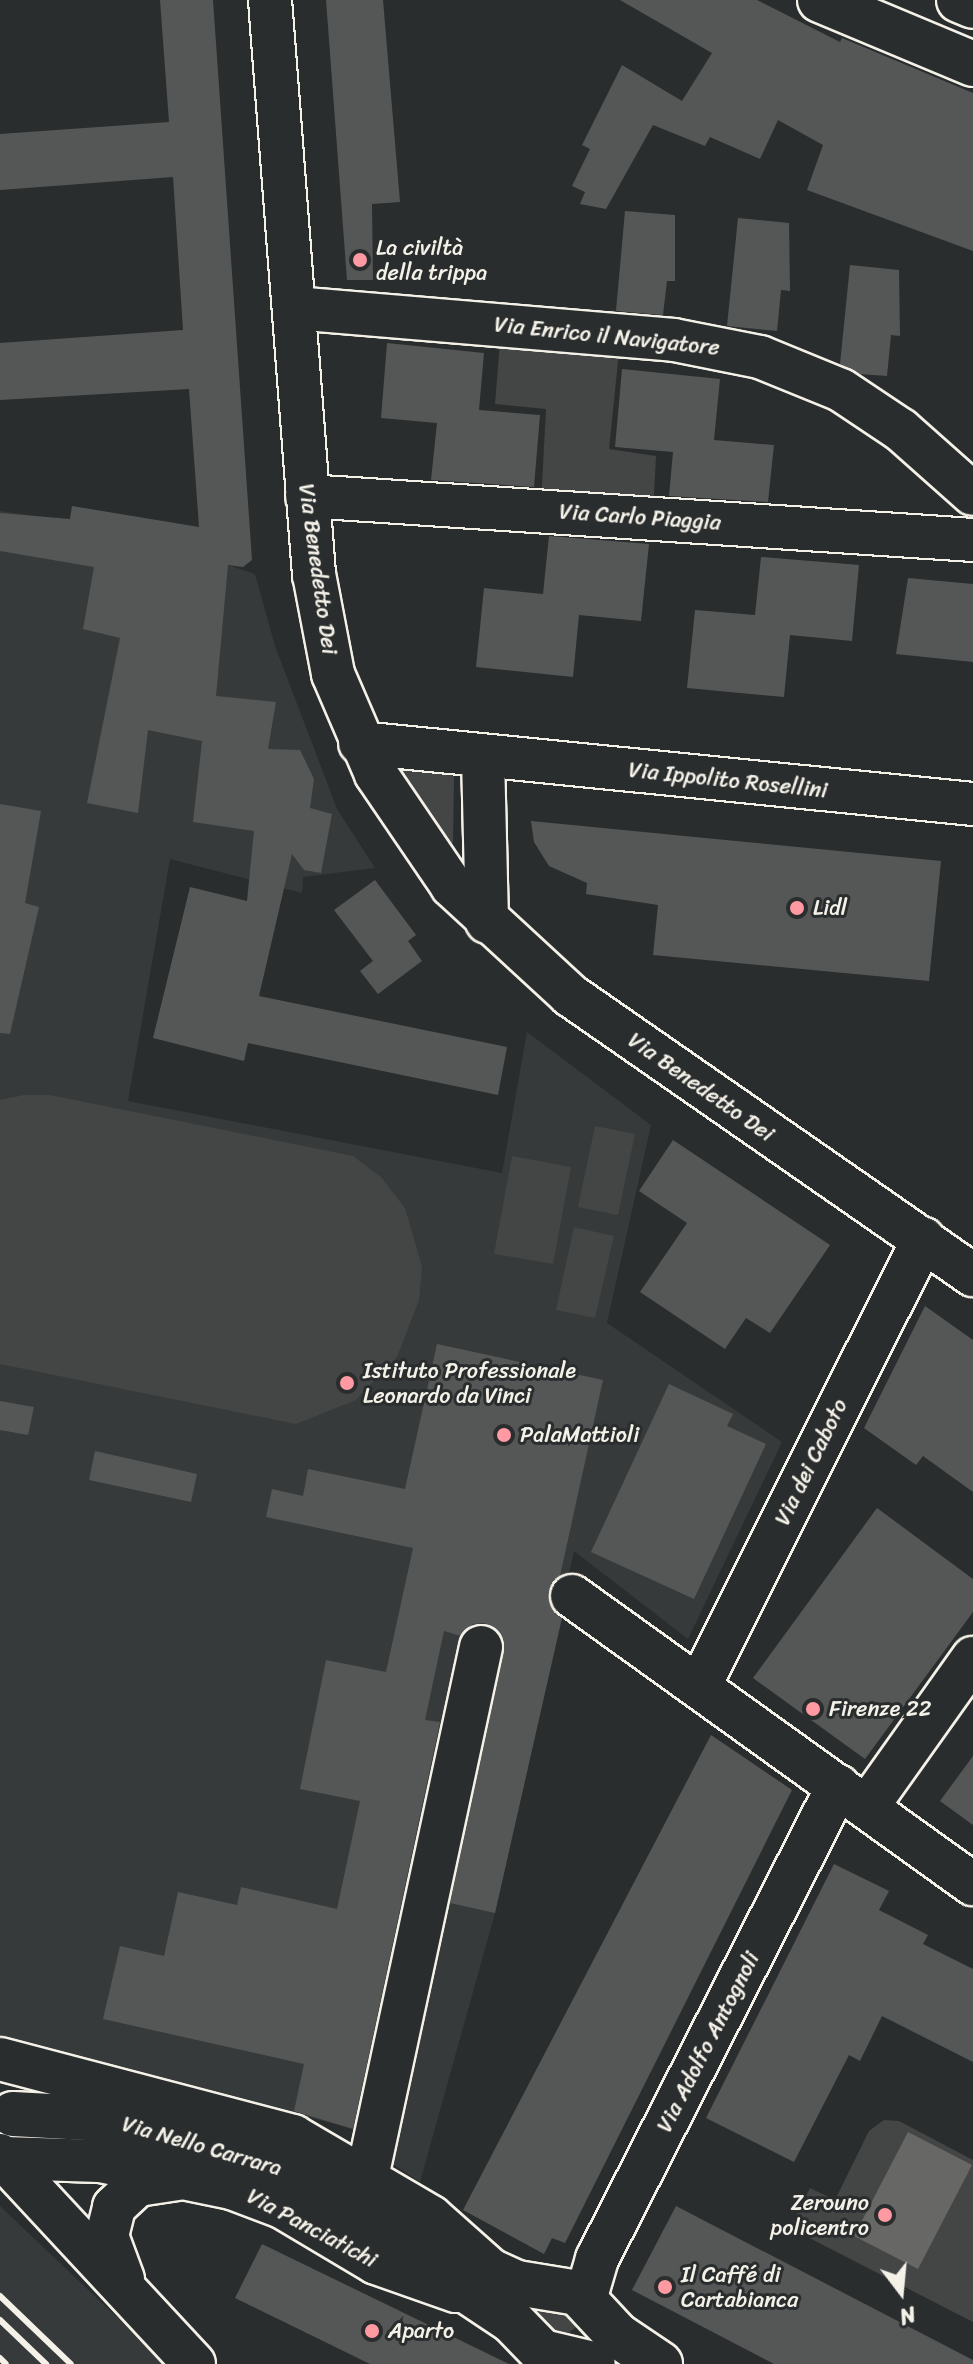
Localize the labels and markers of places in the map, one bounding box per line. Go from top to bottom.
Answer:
place label: La civiltà della trippa [376,234,487,286]
marker: La civiltà della trippa [351,251,369,269]
place label: Lidl [813,895,847,921]
marker: Lidl [788,899,806,917]
place label: Istituto Professionale Leonardo da Vinci [363,1357,575,1408]
marker: Istituto Professionale Leonardo da Vinci [338,1374,356,1392]
place label: PalaMattioli [520,1422,639,1448]
marker: PalaMattioli [495,1426,513,1444]
place label: Firenze 22 [829,1696,931,1722]
marker: Firenze 22 [804,1700,822,1718]
place label: Zerouno policentro [771,2189,869,2240]
marker: Zerouno policentro [876,2206,894,2224]
place label: Il Caffé di Cartabianca [681,2261,798,2312]
marker: Il Caffé di Cartabianca [656,2278,674,2296]
place label: Aparto [388,2318,454,2344]
marker: Aparto [363,2322,381,2340]

